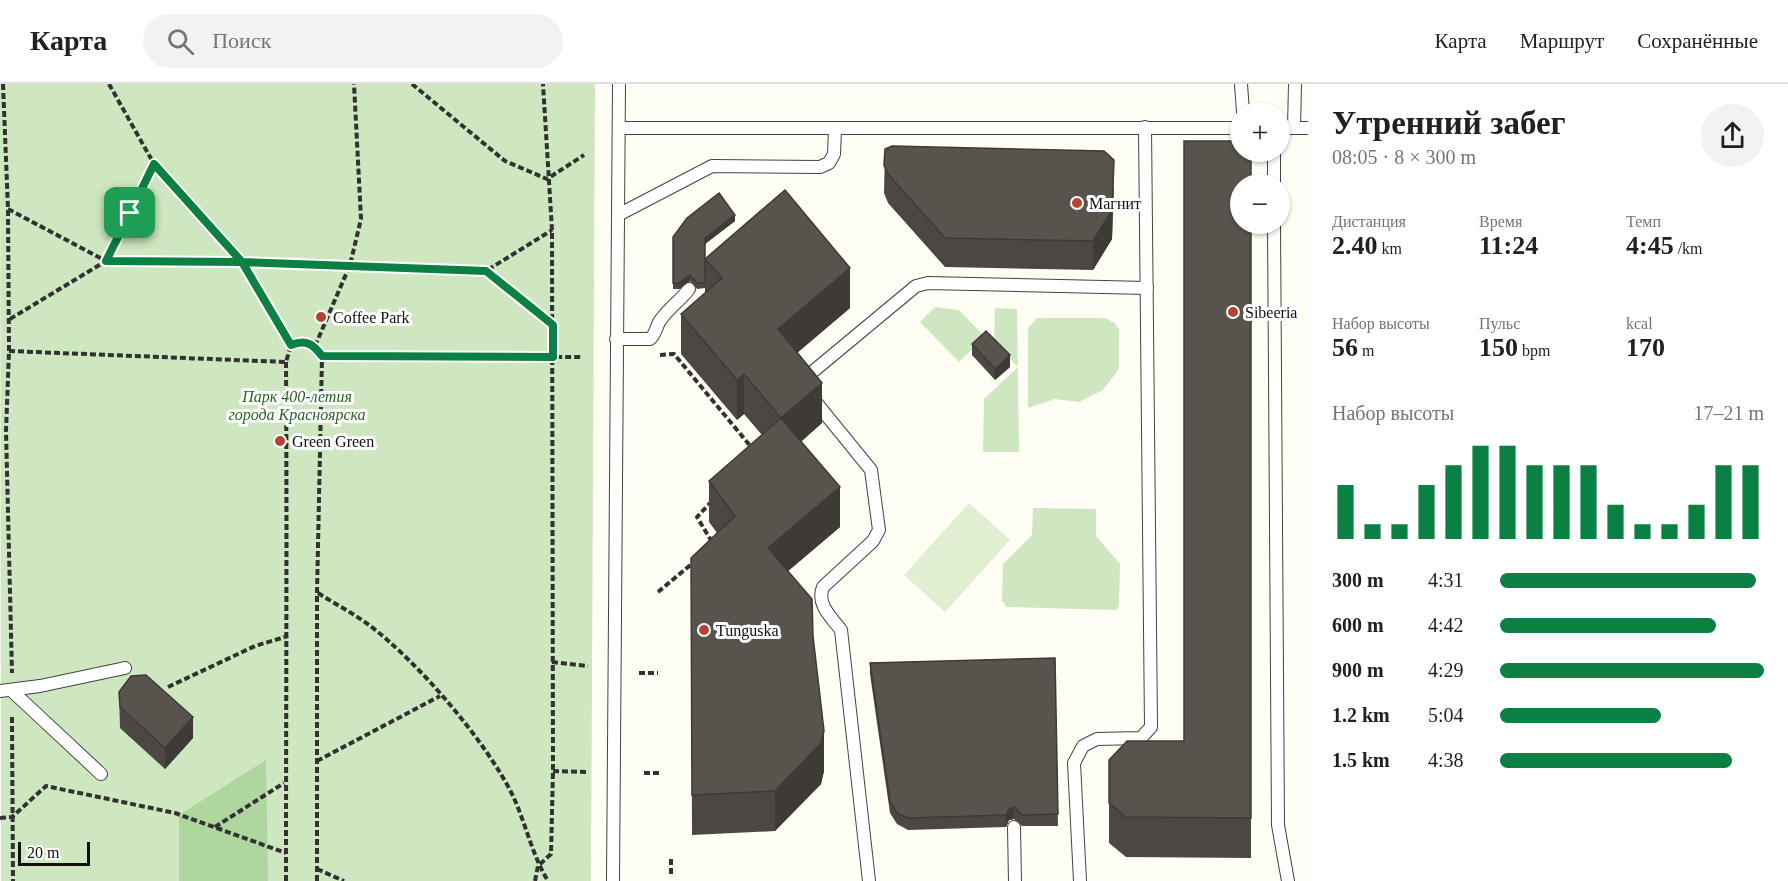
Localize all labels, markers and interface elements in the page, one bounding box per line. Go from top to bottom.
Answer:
search box [143,14,563,68]
text: Карта [30,25,107,56]
icon: search [164,25,197,58]
text: Поиск [212,28,271,53]
text: Карта [1435,29,1487,53]
text: Маршрут [1520,29,1604,53]
text: Сохранённые [1637,29,1758,53]
map controls [1230,102,1290,234]
button: + [1230,102,1290,162]
button: share [1701,104,1764,167]
text: Утренний забег [1332,105,1566,141]
text: 08:05 · 8 × 300 m [1332,146,1476,168]
button: − [1230,174,1290,234]
pin [104,187,155,238]
place label: Магнит [1089,195,1141,212]
icon: arrive [113,196,146,229]
marker: Магнит [1070,196,1084,210]
text: Дистанция [1332,213,1406,230]
text: Время [1479,213,1522,230]
text: Темп [1626,213,1661,230]
text: 2.40 [1332,231,1378,260]
text: 11:24 [1479,231,1538,260]
text: 4:45 [1626,231,1674,260]
text: km [1378,240,1402,257]
text: /km [1674,240,1703,257]
place label: Sibeeria [1245,304,1297,321]
marker: Sibeeria [1226,305,1240,319]
place label: Coffee Park [333,309,410,326]
marker: Coffee Park [314,310,328,324]
text: Набор высоты [1332,315,1430,332]
text: Пульс [1479,315,1520,332]
text: kcal [1626,315,1653,332]
text: 56 [1332,333,1358,362]
text: 150 [1479,333,1518,362]
text: 170 [1626,333,1665,362]
text: m [1358,342,1374,359]
text: bpm [1518,342,1550,359]
park label: Парк 400-летия города Красноярска [228,388,366,424]
text: Набор высоты [1332,402,1454,424]
text: 17–21 m [1693,402,1764,424]
place label: Green Green [292,433,374,450]
marker: Green Green [273,434,287,448]
text: 300 m [1332,569,1384,591]
text: 4:31 [1428,569,1464,591]
text: 600 m [1332,614,1384,636]
text: 4:42 [1428,614,1464,636]
place label: Tunguska [716,622,779,640]
marker: Tunguska [697,623,711,637]
text: 900 m [1332,659,1384,681]
text: 4:29 [1428,659,1464,681]
text: 1.2 km [1332,704,1390,726]
text: 5:04 [1428,704,1464,726]
text: 1.5 km [1332,749,1390,771]
text: 4:38 [1428,749,1464,771]
scale bar [18,839,90,866]
text: 20 m [27,844,59,861]

